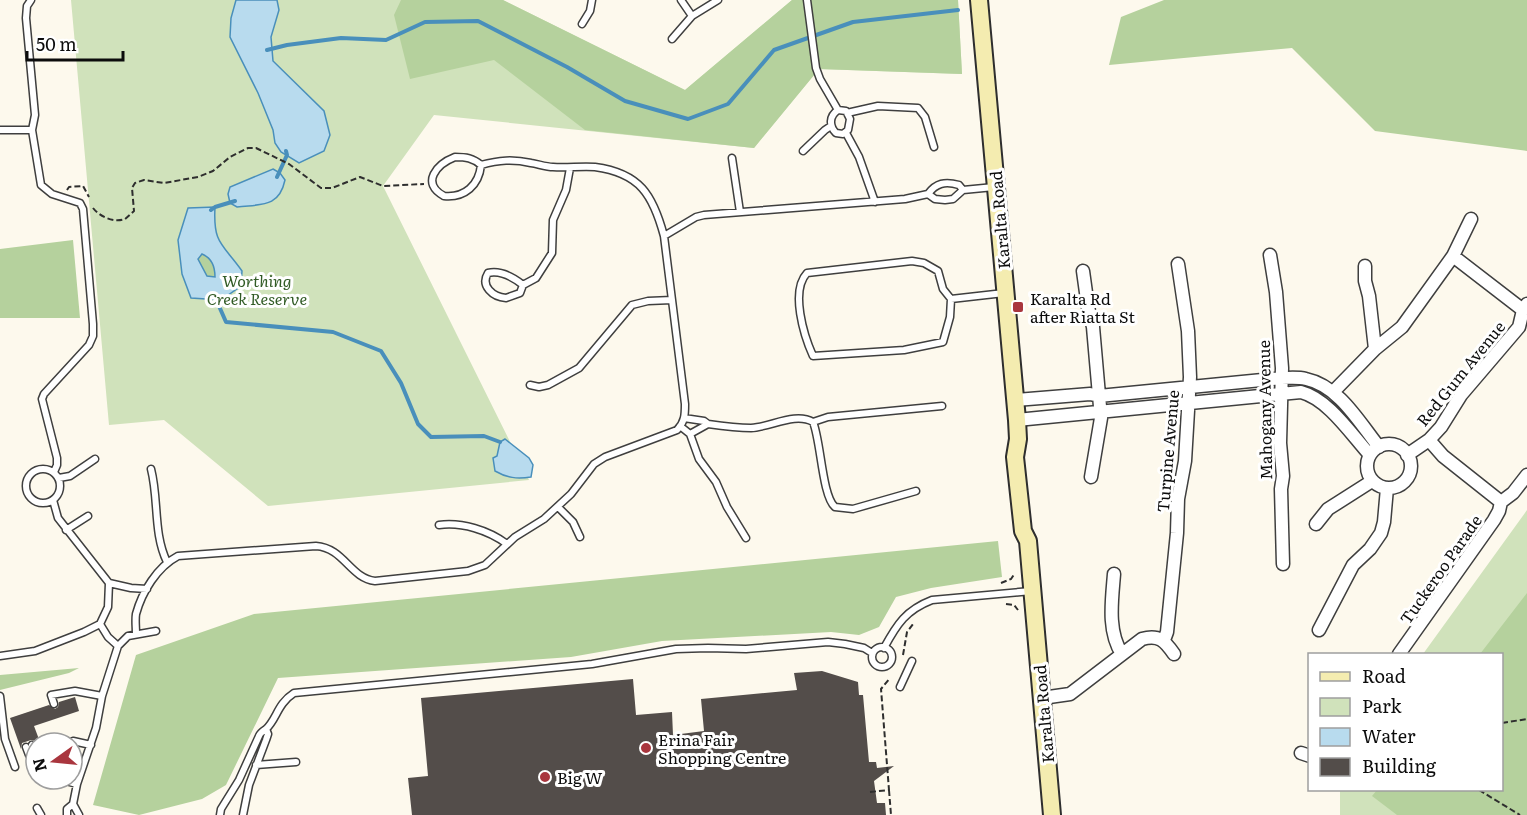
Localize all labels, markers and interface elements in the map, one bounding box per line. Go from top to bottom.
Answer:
scale bar [27,24,123,62]
text: 50 m [36,30,77,57]
street label: Karalta Road [983,170,1015,270]
park label: Worthing Creek Reserve [207,268,307,310]
place label: Karalta Rd after Riatta St [1030,286,1135,328]
marker: Karalta Rd after Riatta St [1011,300,1025,314]
street label: Red Gum Avenue [1410,315,1510,431]
street label: Mahogany Avenue [1251,340,1277,480]
street label: Turpine Avenue [1150,389,1184,513]
street label: Tuckeroo Parade [1393,509,1487,629]
legend [1308,653,1503,791]
text: Road [1362,662,1406,689]
street label: Karalta Road [1027,664,1059,764]
text: Park [1362,692,1403,719]
text: Water [1362,722,1416,749]
place label: Erina Fair Shopping Centre [658,727,786,769]
north arrow [24,731,84,791]
marker: Erina Fair Shopping Centre [639,741,653,755]
text: Building [1362,752,1437,779]
text: N [25,756,52,775]
place label: Big W [557,765,603,789]
marker: Big W [538,770,552,784]

